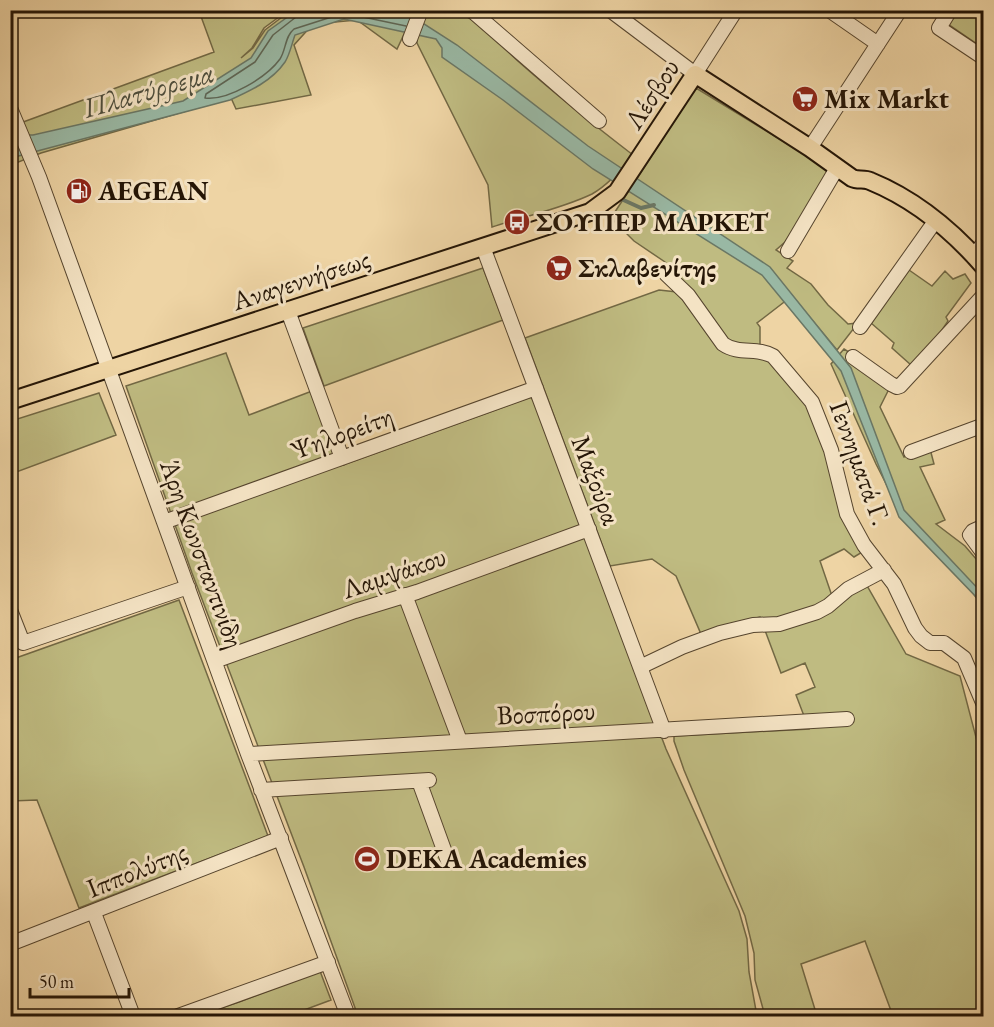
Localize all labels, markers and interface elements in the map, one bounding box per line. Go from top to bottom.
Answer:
street label: Λέσβου [615,52,687,136]
water label: Πλατύρρεμα [78,54,217,126]
place label: Mix Markt [824,81,949,116]
supermarket icon: Mix Markt [790,84,820,114]
place label: AEGEAN [97,173,209,208]
fuel station icon: AEGEAN [64,176,94,206]
place label: ΣΟΥΠΕΡ ΜΑΡΚΕΤ [536,204,768,239]
bus stop icon: ΣΟΥΠΕΡ ΜΑΡΚΕΤ [502,207,532,237]
street label: Αναγεννήσεως [226,241,374,319]
place label: Σκλαβενίτης [578,250,716,285]
supermarket icon: Σκλαβενίτης [544,253,574,283]
street label: Γεννηματά Γ. [822,396,899,530]
street label: Ψηλορείτη [286,398,398,467]
street label: Μαξούρα [563,430,630,530]
street label: Άρη Κωνσταντινίδη [152,454,253,653]
street label: Λαμψάκου [336,538,451,607]
street label: Βοσπόρου [496,692,596,733]
street label: Ιππολύτης [81,834,192,905]
place label: DEKA Academies [386,841,587,876]
sports icon: DEKA Academies [352,844,382,874]
scale bar [30,961,129,999]
text: 50 m [39,970,74,993]

